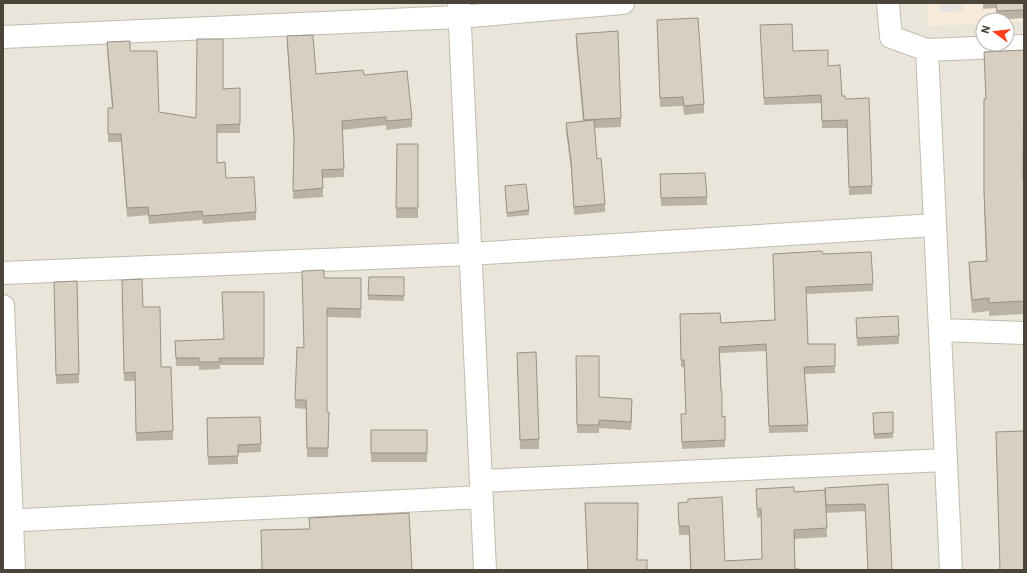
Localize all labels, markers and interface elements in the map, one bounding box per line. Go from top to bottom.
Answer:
north arrow [975,12,1015,52]
text: N [978,24,993,35]

